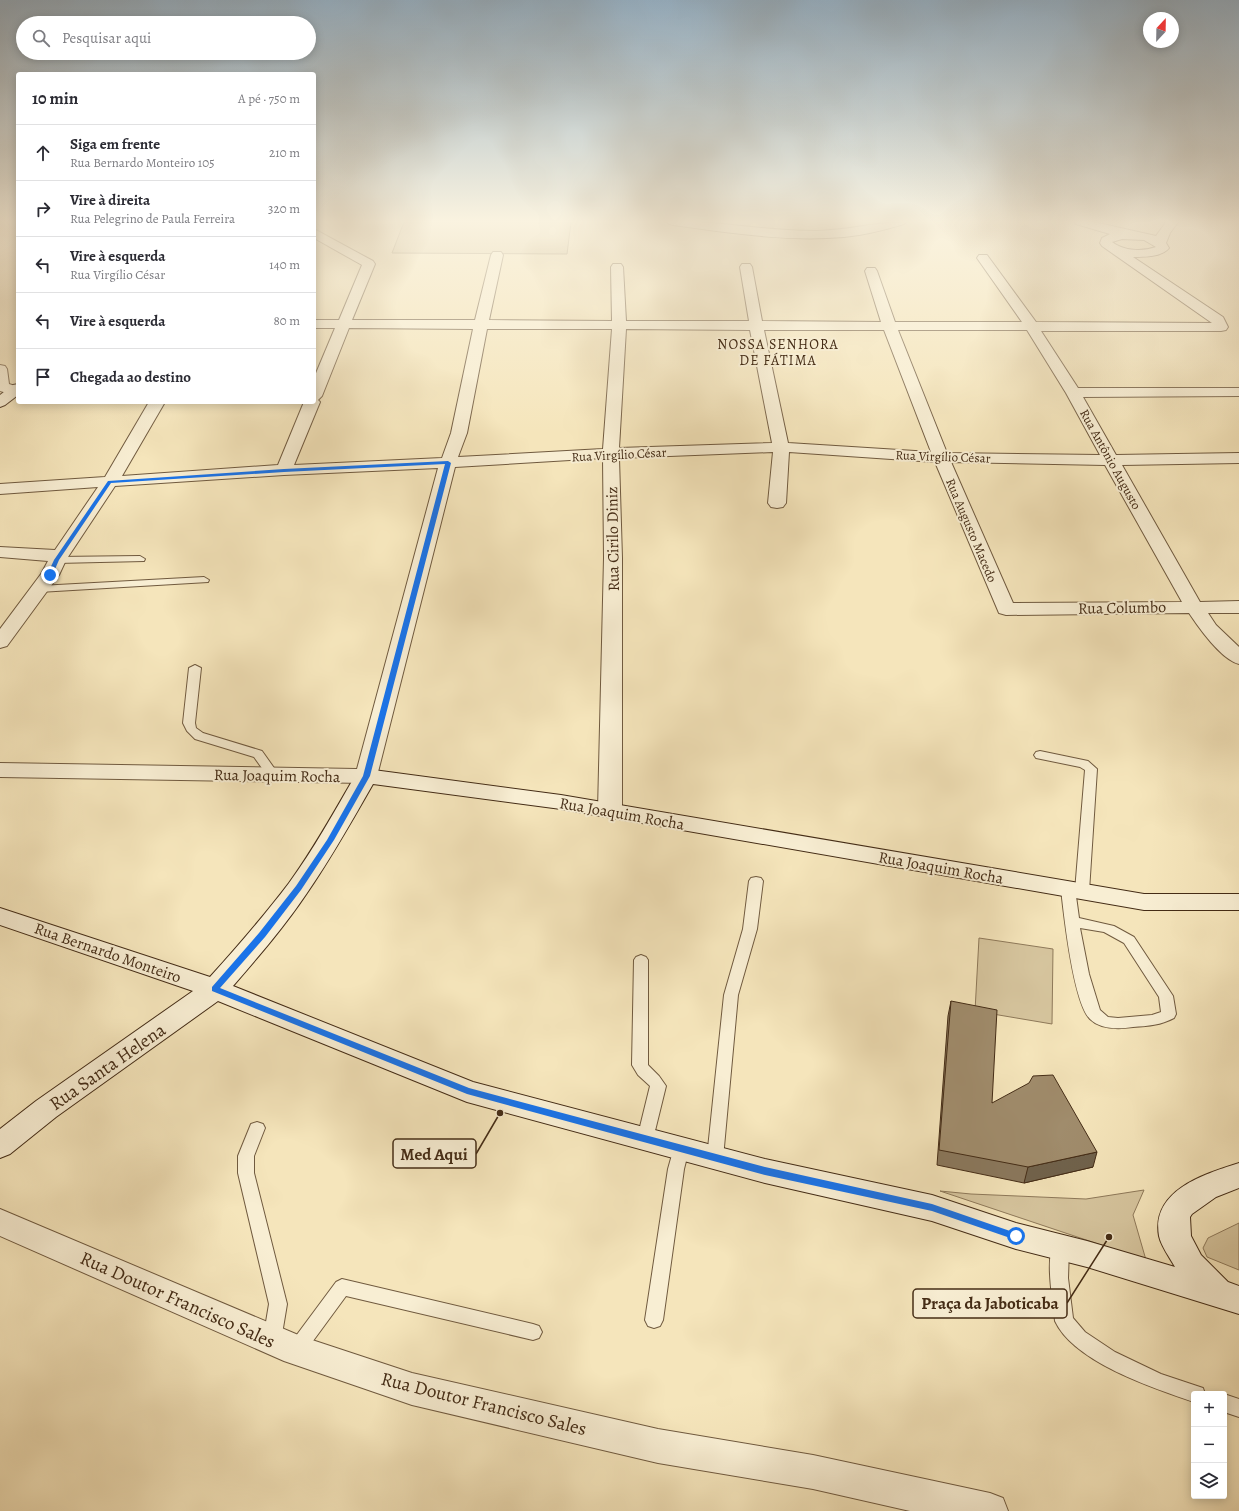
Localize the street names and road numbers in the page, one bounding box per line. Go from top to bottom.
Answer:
street label: Rua Antônio Augusto [1076,406,1145,512]
street label: Rua Virgílio César [571,444,667,465]
street label: Rua Virgílio César [895,446,991,467]
street label: Rua Augusto Macedo [942,476,1001,585]
street label: Rua Cirilo Diniz [601,486,625,592]
street label: Rua Columbo [1078,596,1166,620]
street label: Rua Joaquim Rocha [214,764,341,788]
street label: Rua Joaquim Rocha [558,792,687,836]
street label: Rua Joaquim Rocha [877,846,1006,890]
street label: Rua Bernardo Monteiro [31,917,184,988]
street label: Rua Santa Helena [44,1017,171,1117]
street label: Rua Doutor Francisco Sales [76,1245,279,1355]
street label: Rua Doutor Francisco Sales [378,1366,589,1442]

